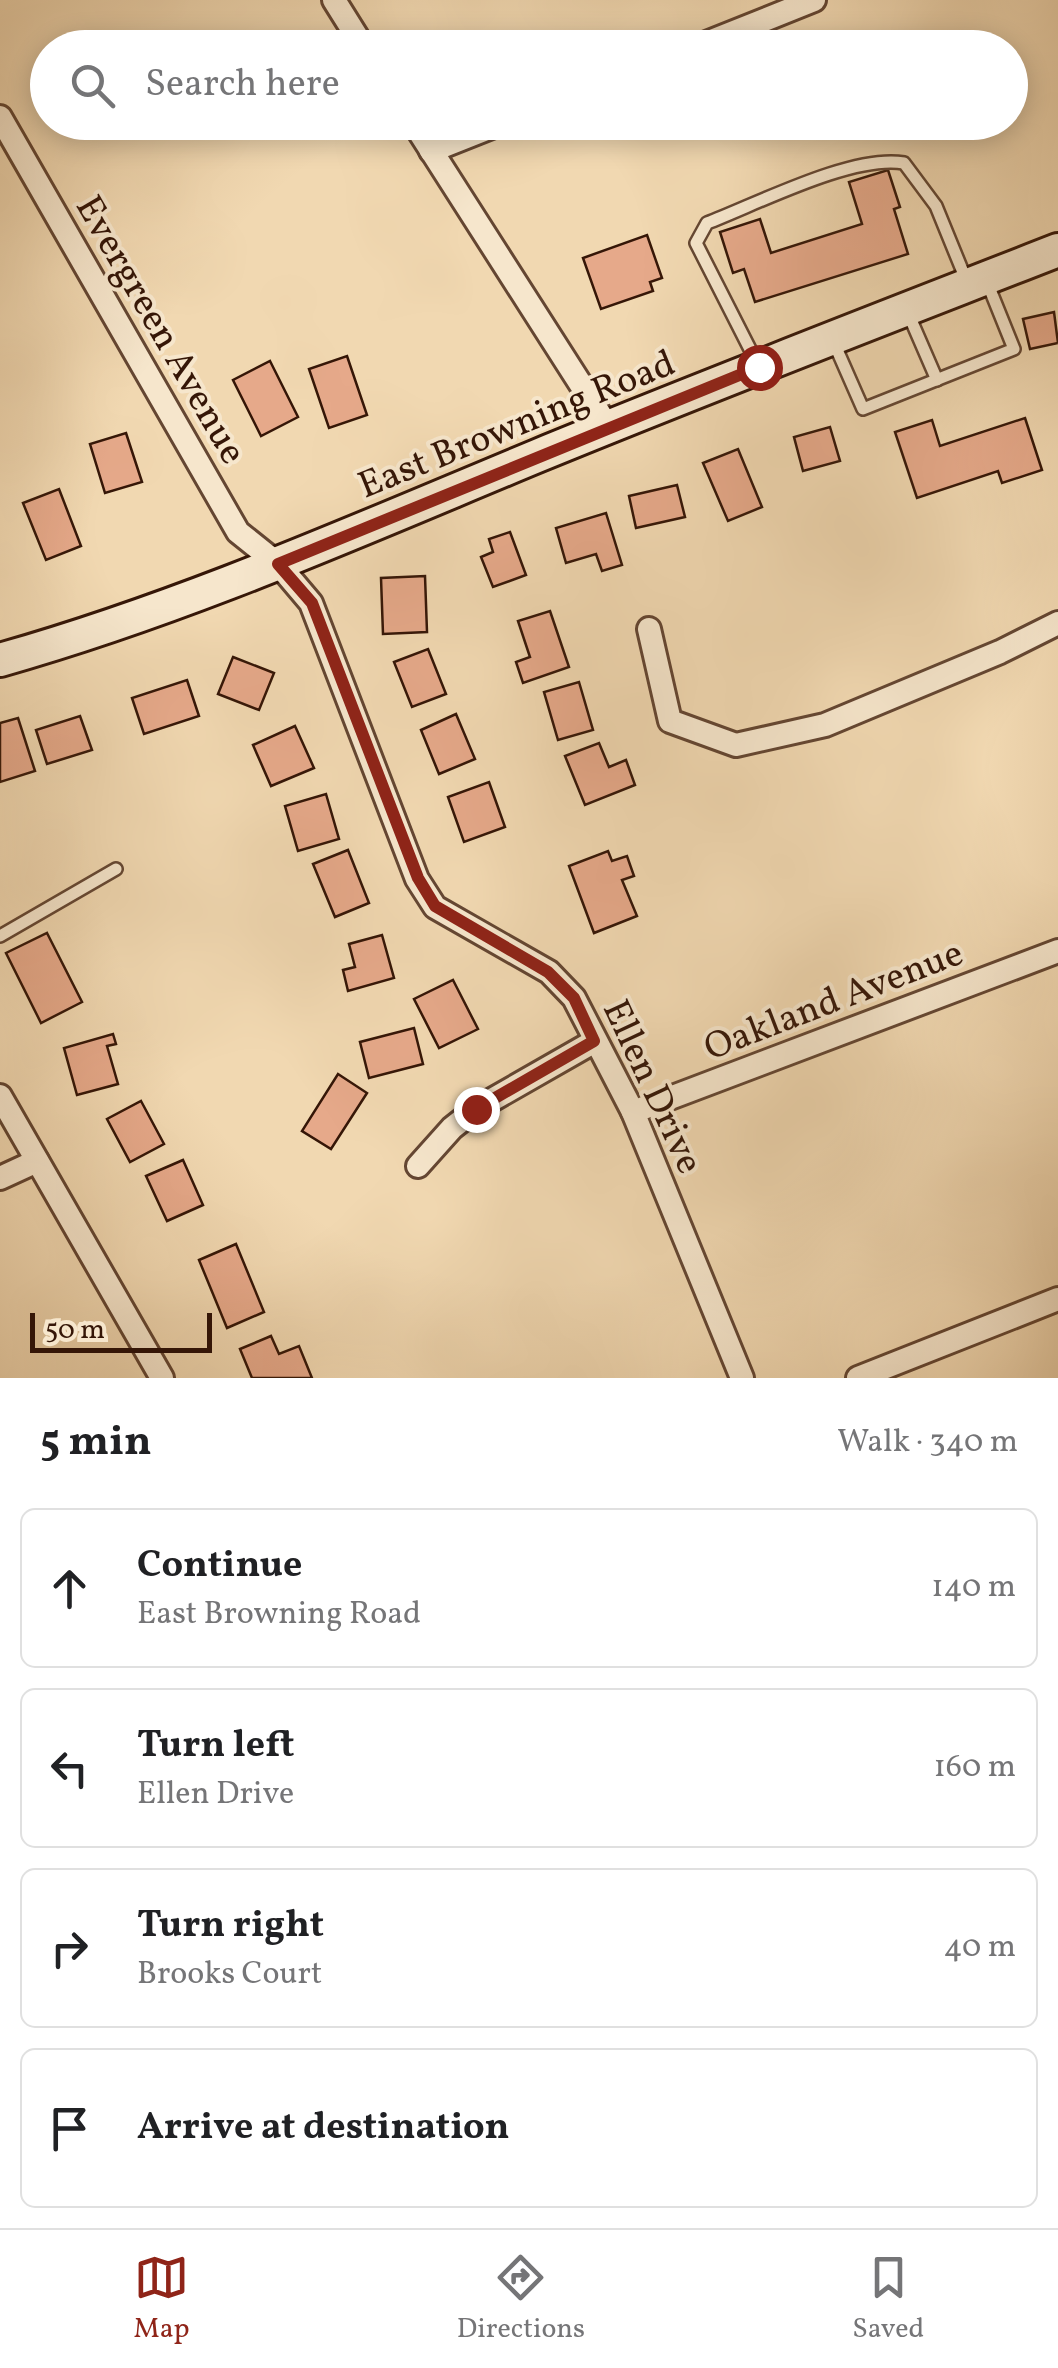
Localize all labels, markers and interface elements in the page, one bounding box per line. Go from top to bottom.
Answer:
search box [30,30,1028,140]
icon: search [65,58,120,113]
text: Search here [145,59,340,112]
street label: Evergreen Avenue [60,187,258,475]
street label: East Browning Road [351,338,684,514]
route start [737,345,783,391]
street label: Oakland Avenue [697,928,972,1076]
street label: Ellen Drive [587,992,714,1183]
route end [454,1087,500,1133]
scale bar [30,1308,212,1352]
text: 50 m [45,1311,105,1350]
text: 5 min [40,1414,152,1473]
text: Walk · 340 m [837,1421,1018,1465]
text: Continue [137,1540,302,1593]
icon: ahead [42,1561,97,1616]
text: 140 m [931,1566,1016,1610]
text: East Browning Road [137,1593,421,1637]
text: Turn left [137,1720,294,1773]
icon: left [42,1741,97,1796]
text: 160 m [933,1746,1016,1790]
text: Ellen Drive [137,1773,294,1817]
text: Turn right [137,1900,324,1953]
icon: right [42,1921,97,1976]
text: 40 m [944,1926,1016,1970]
text: Brooks Court [137,1953,322,1997]
icon: arrive [42,2101,97,2156]
text: Arrive at destination [137,2102,510,2155]
tab: Map [134,2250,190,2349]
tab: Directions [457,2250,585,2349]
tab: Saved [852,2250,924,2349]

